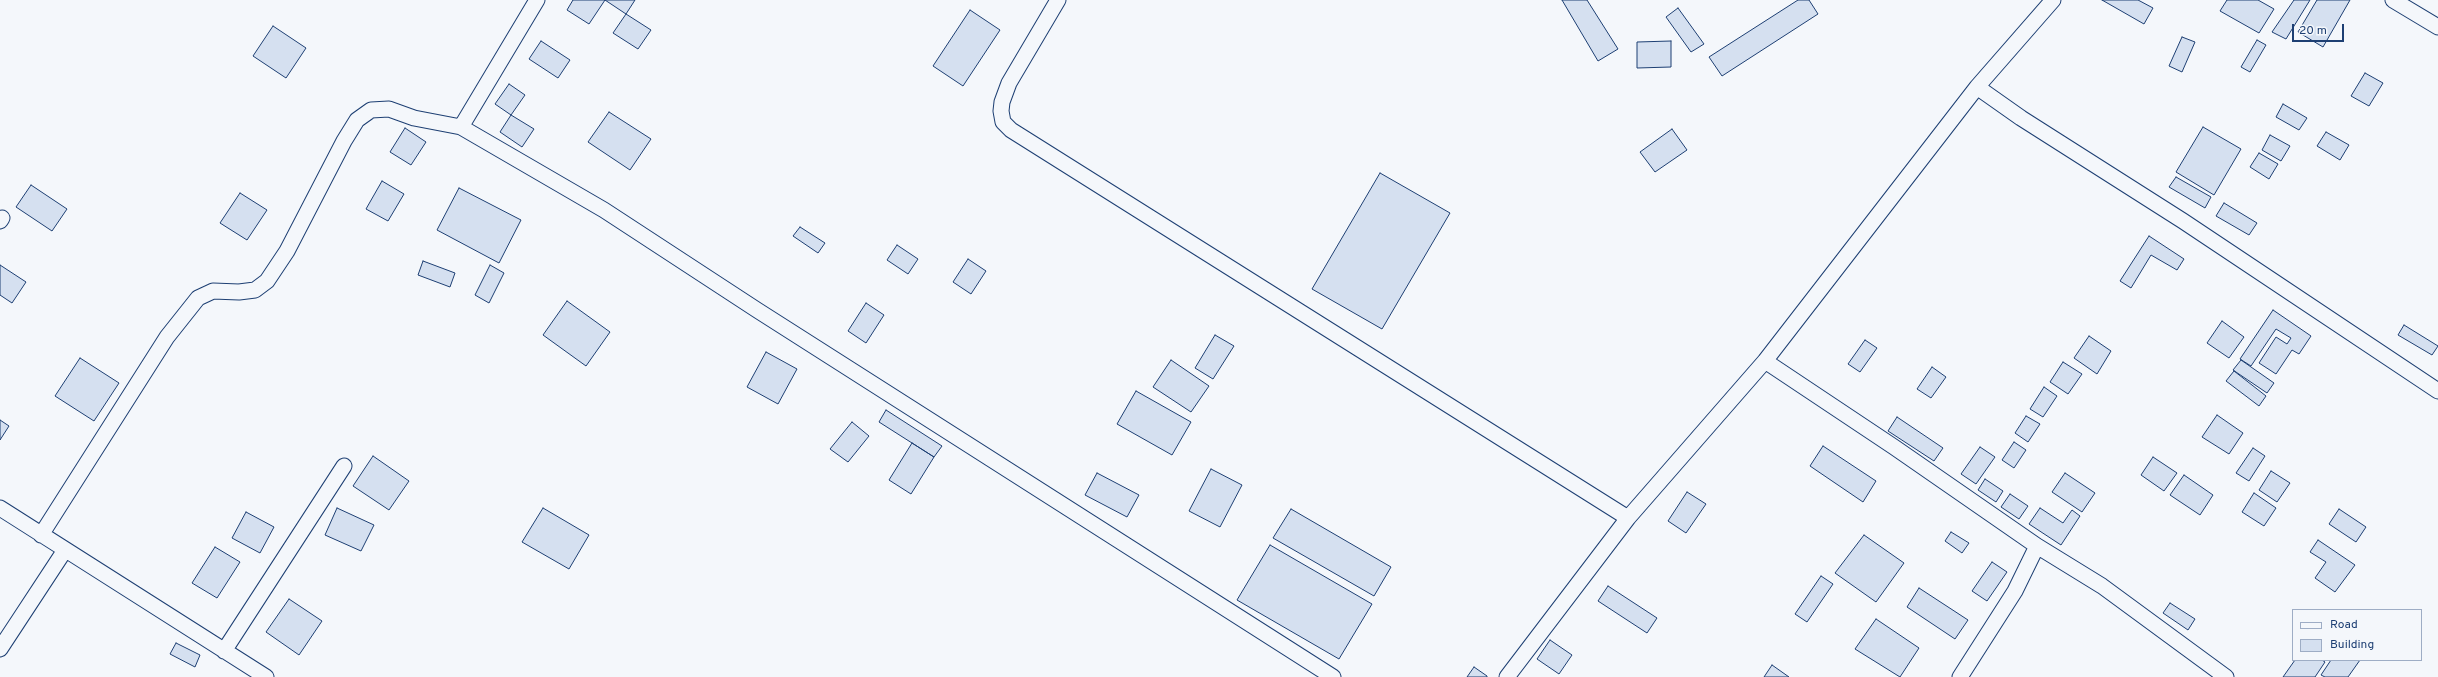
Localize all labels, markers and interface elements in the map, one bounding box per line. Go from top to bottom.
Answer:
scale bar [2294,16,2346,42]
text: 20 m [2299,23,2327,39]
legend [2292,609,2422,661]
text: Road [2330,617,2358,633]
text: Building [2330,637,2374,653]

